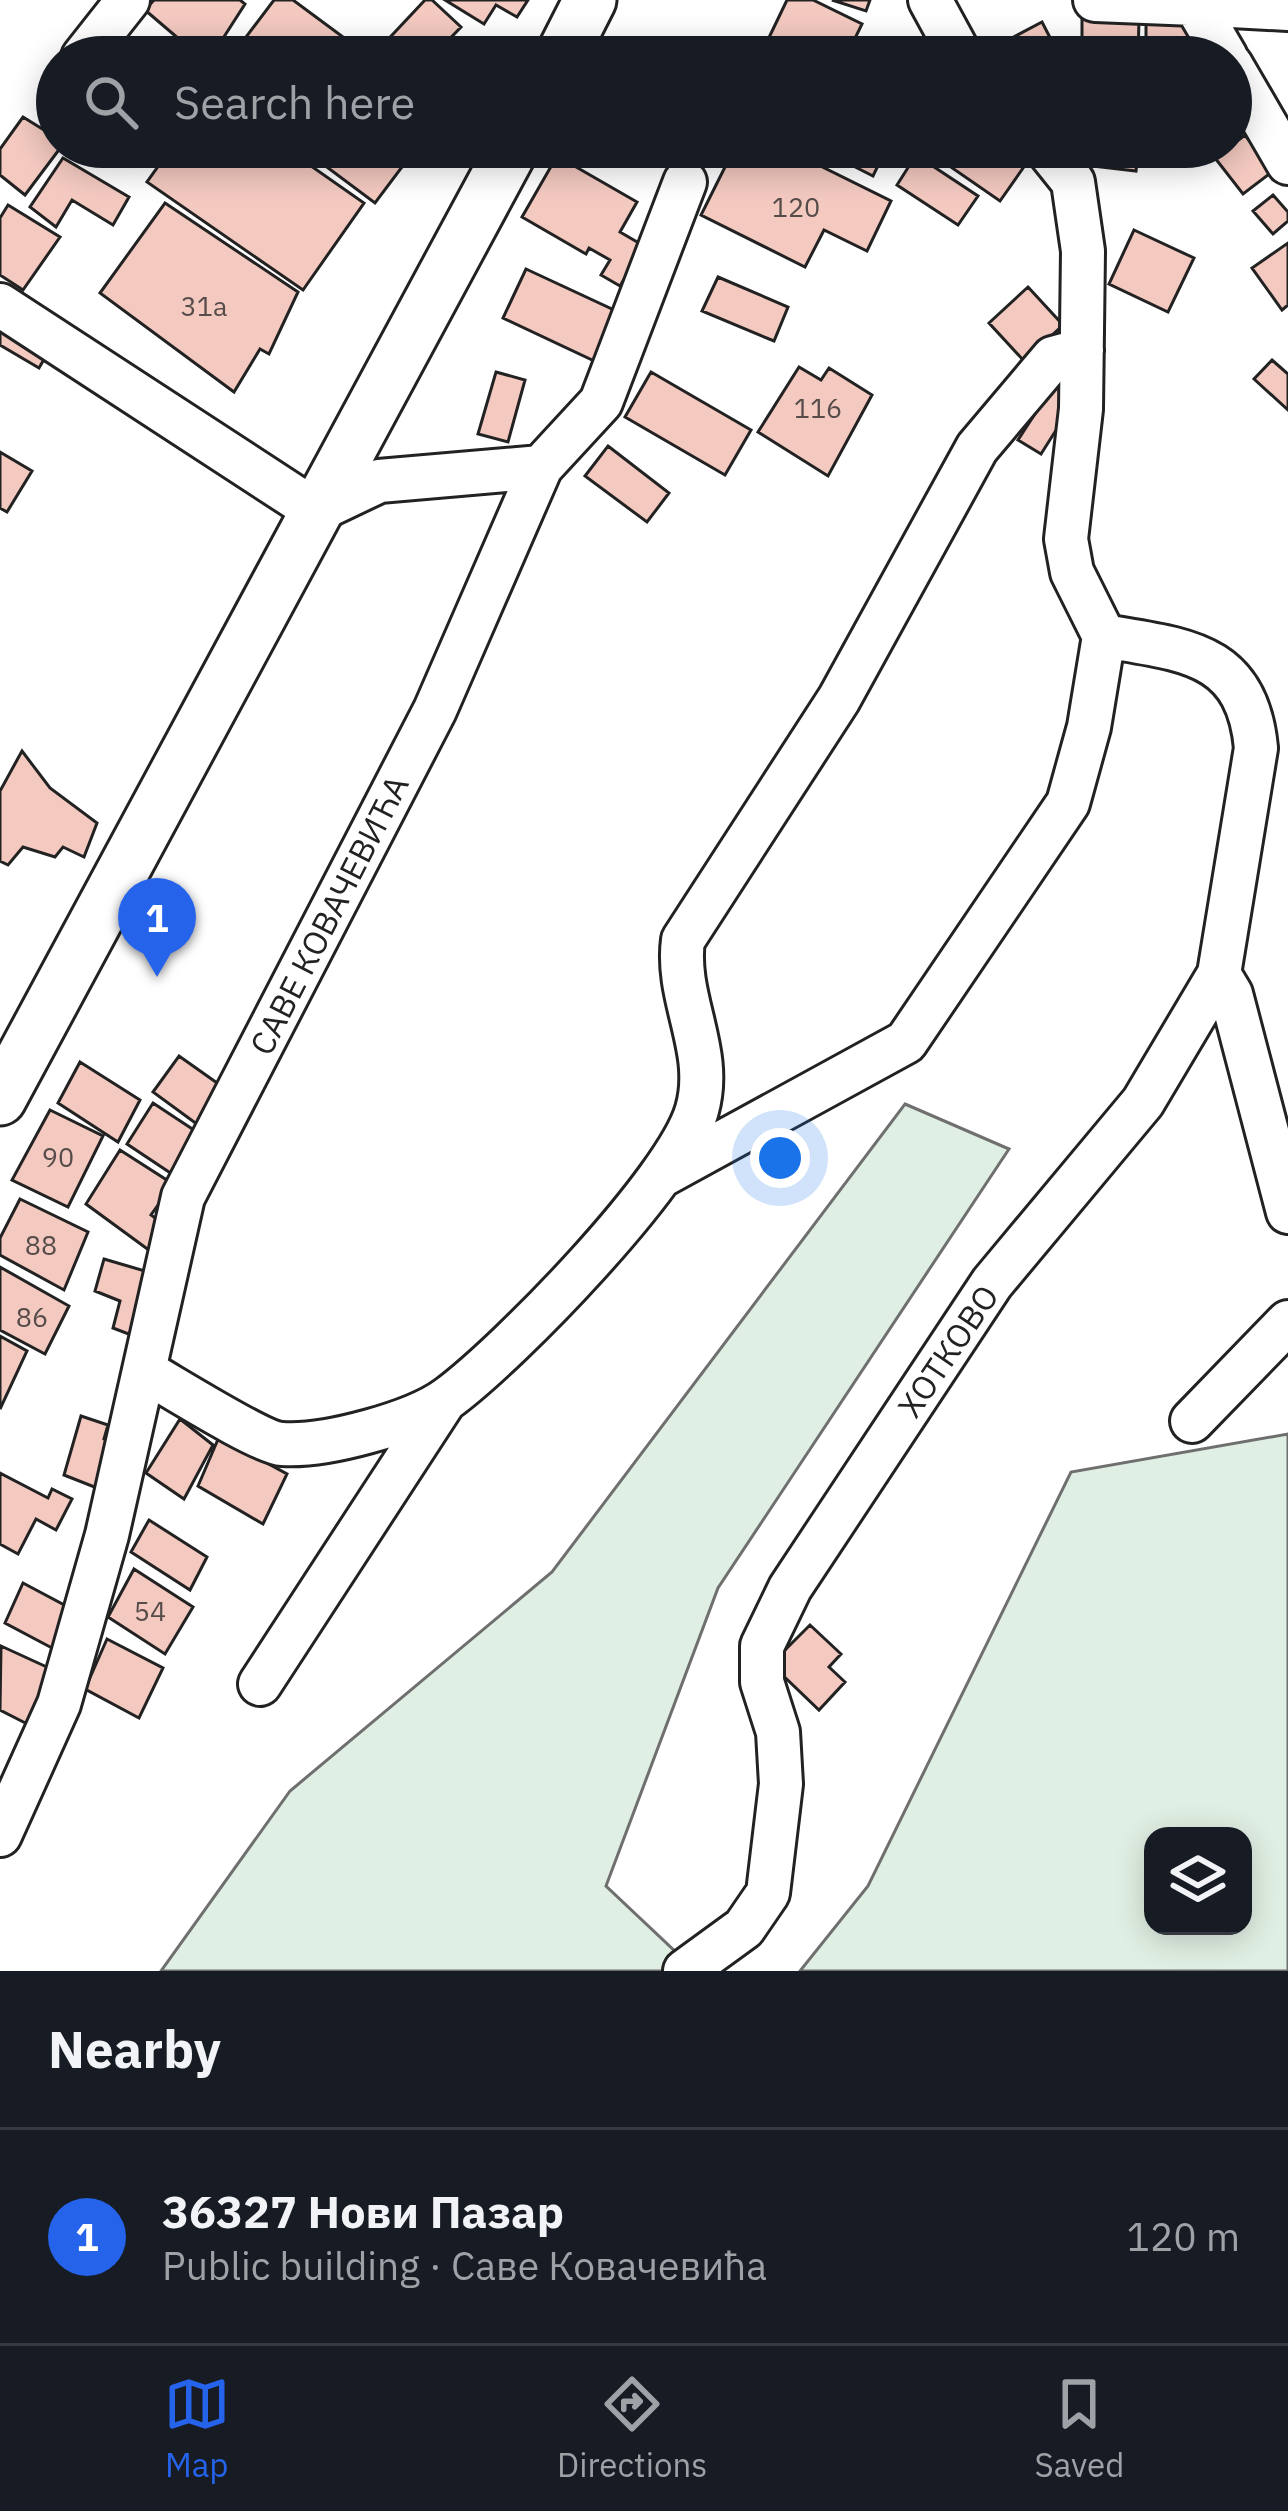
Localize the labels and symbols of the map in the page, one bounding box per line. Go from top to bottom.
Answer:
house number: 120 [772,189,820,224]
house number: 31a [181,288,227,323]
house number: 116 [794,390,842,425]
street label: САВЕ КОВАЧЕВИЋА [239,768,418,1062]
pin: 1 [118,878,196,977]
your location [750,1128,810,1188]
house number: 90 [42,1139,74,1174]
house number: 88 [25,1227,57,1262]
street label: ХОТКОВО [888,1276,1008,1425]
house number: 86 [16,1299,48,1334]
house number: 54 [134,1593,166,1628]

